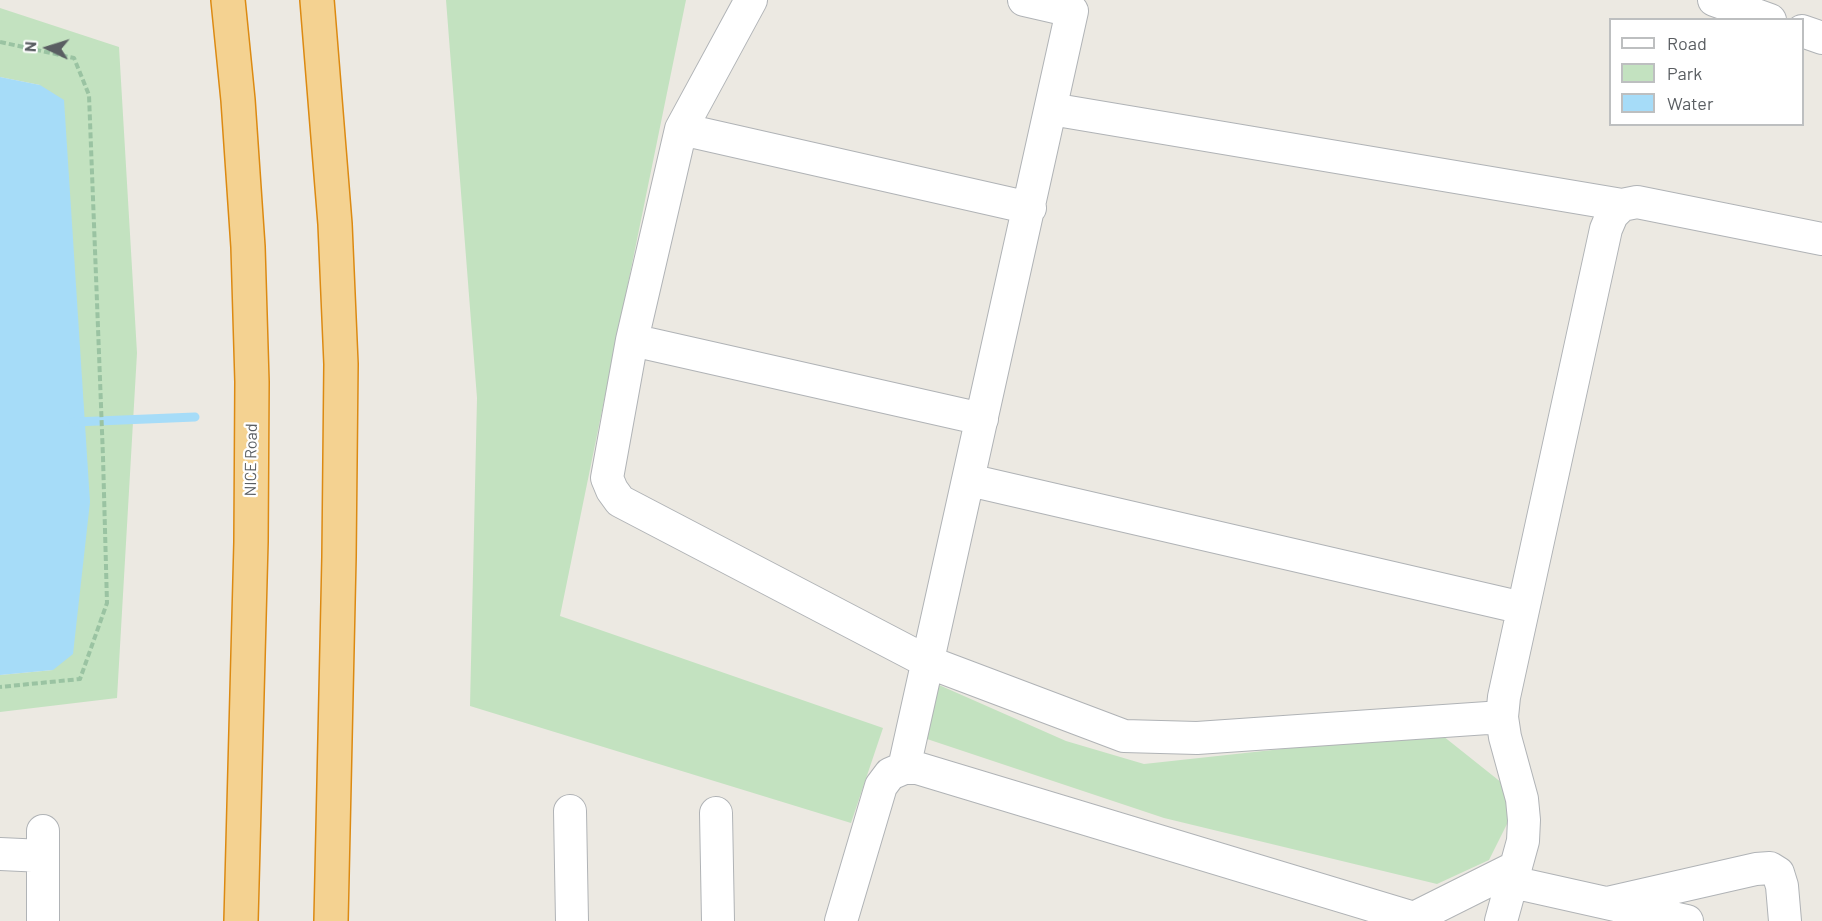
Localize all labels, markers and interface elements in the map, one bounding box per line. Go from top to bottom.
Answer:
north arrow [18,18,78,78]
legend [1609,18,1804,126]
text: Road [1667,32,1707,54]
text: N [20,41,39,53]
text: Park [1667,62,1702,84]
text: Water [1667,92,1714,114]
street label: NICE Road [241,423,261,497]

